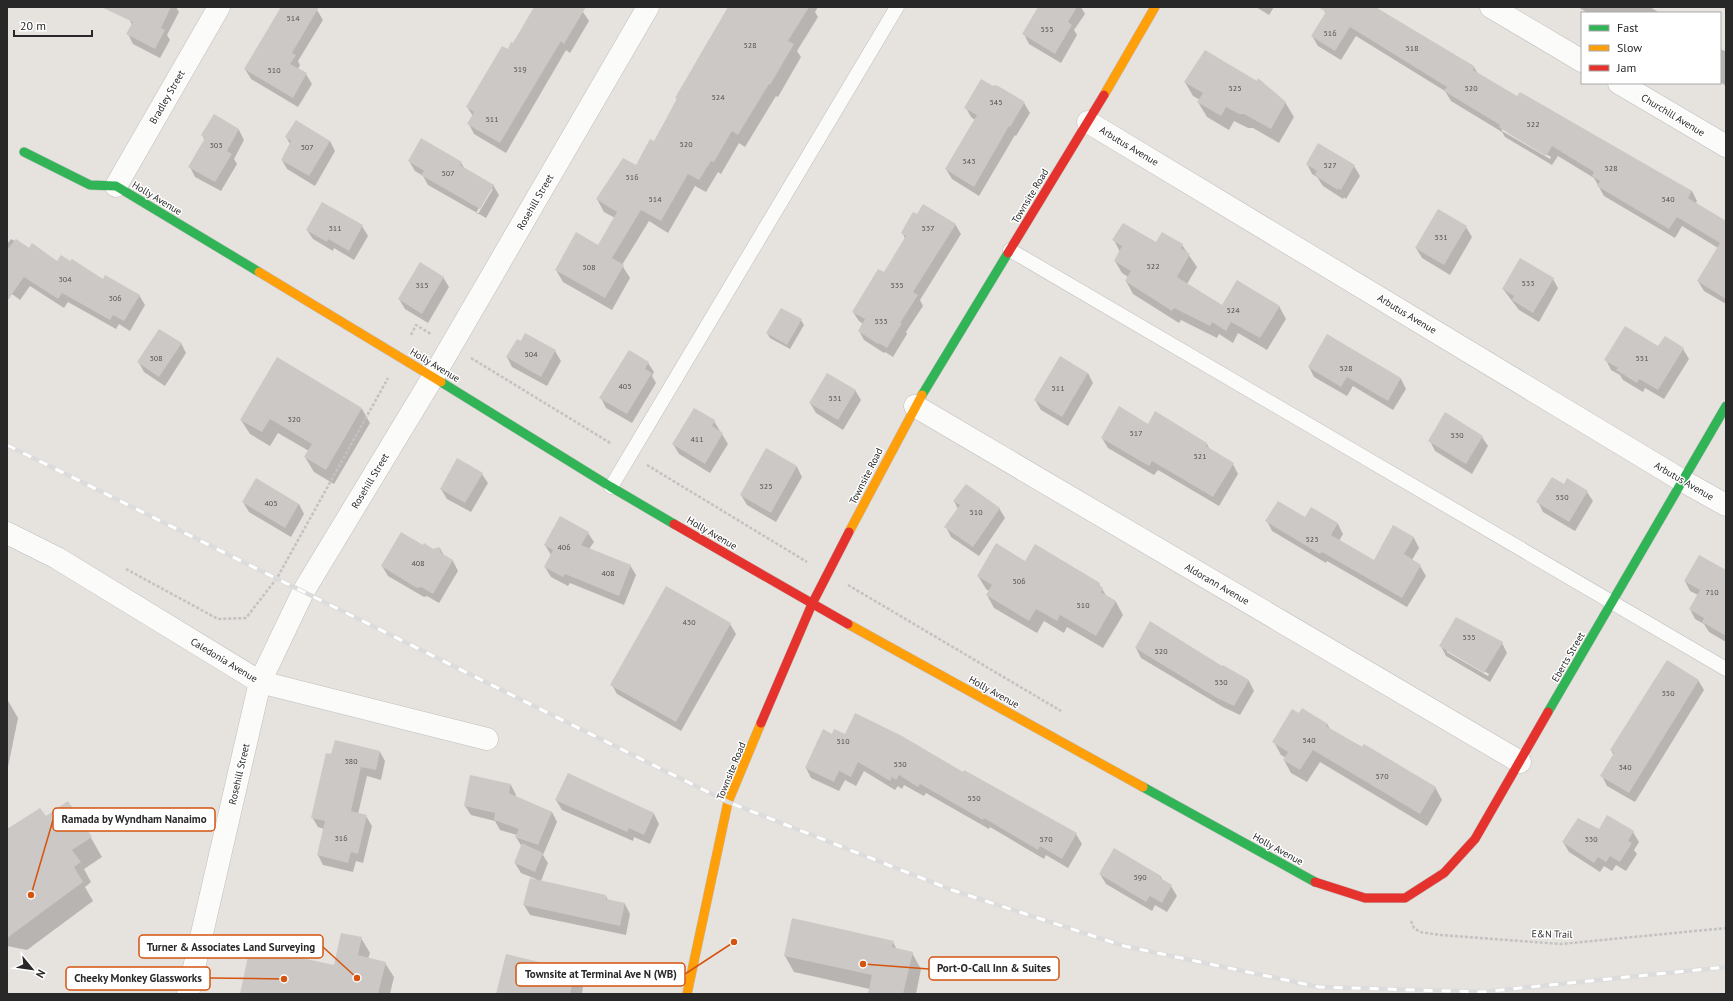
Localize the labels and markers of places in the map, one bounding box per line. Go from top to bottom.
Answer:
callout: Ramada by Wyndham Nanaimo [53,808,215,831]
callout: Turner & Associates Land Surveying [139,935,323,958]
callout: Port-O-Call Inn & Suites [929,957,1059,980]
callout: Townsite at Terminal Ave N (WB) [516,963,685,986]
callout: Cheeky Monkey Glassworks [66,967,210,990]

